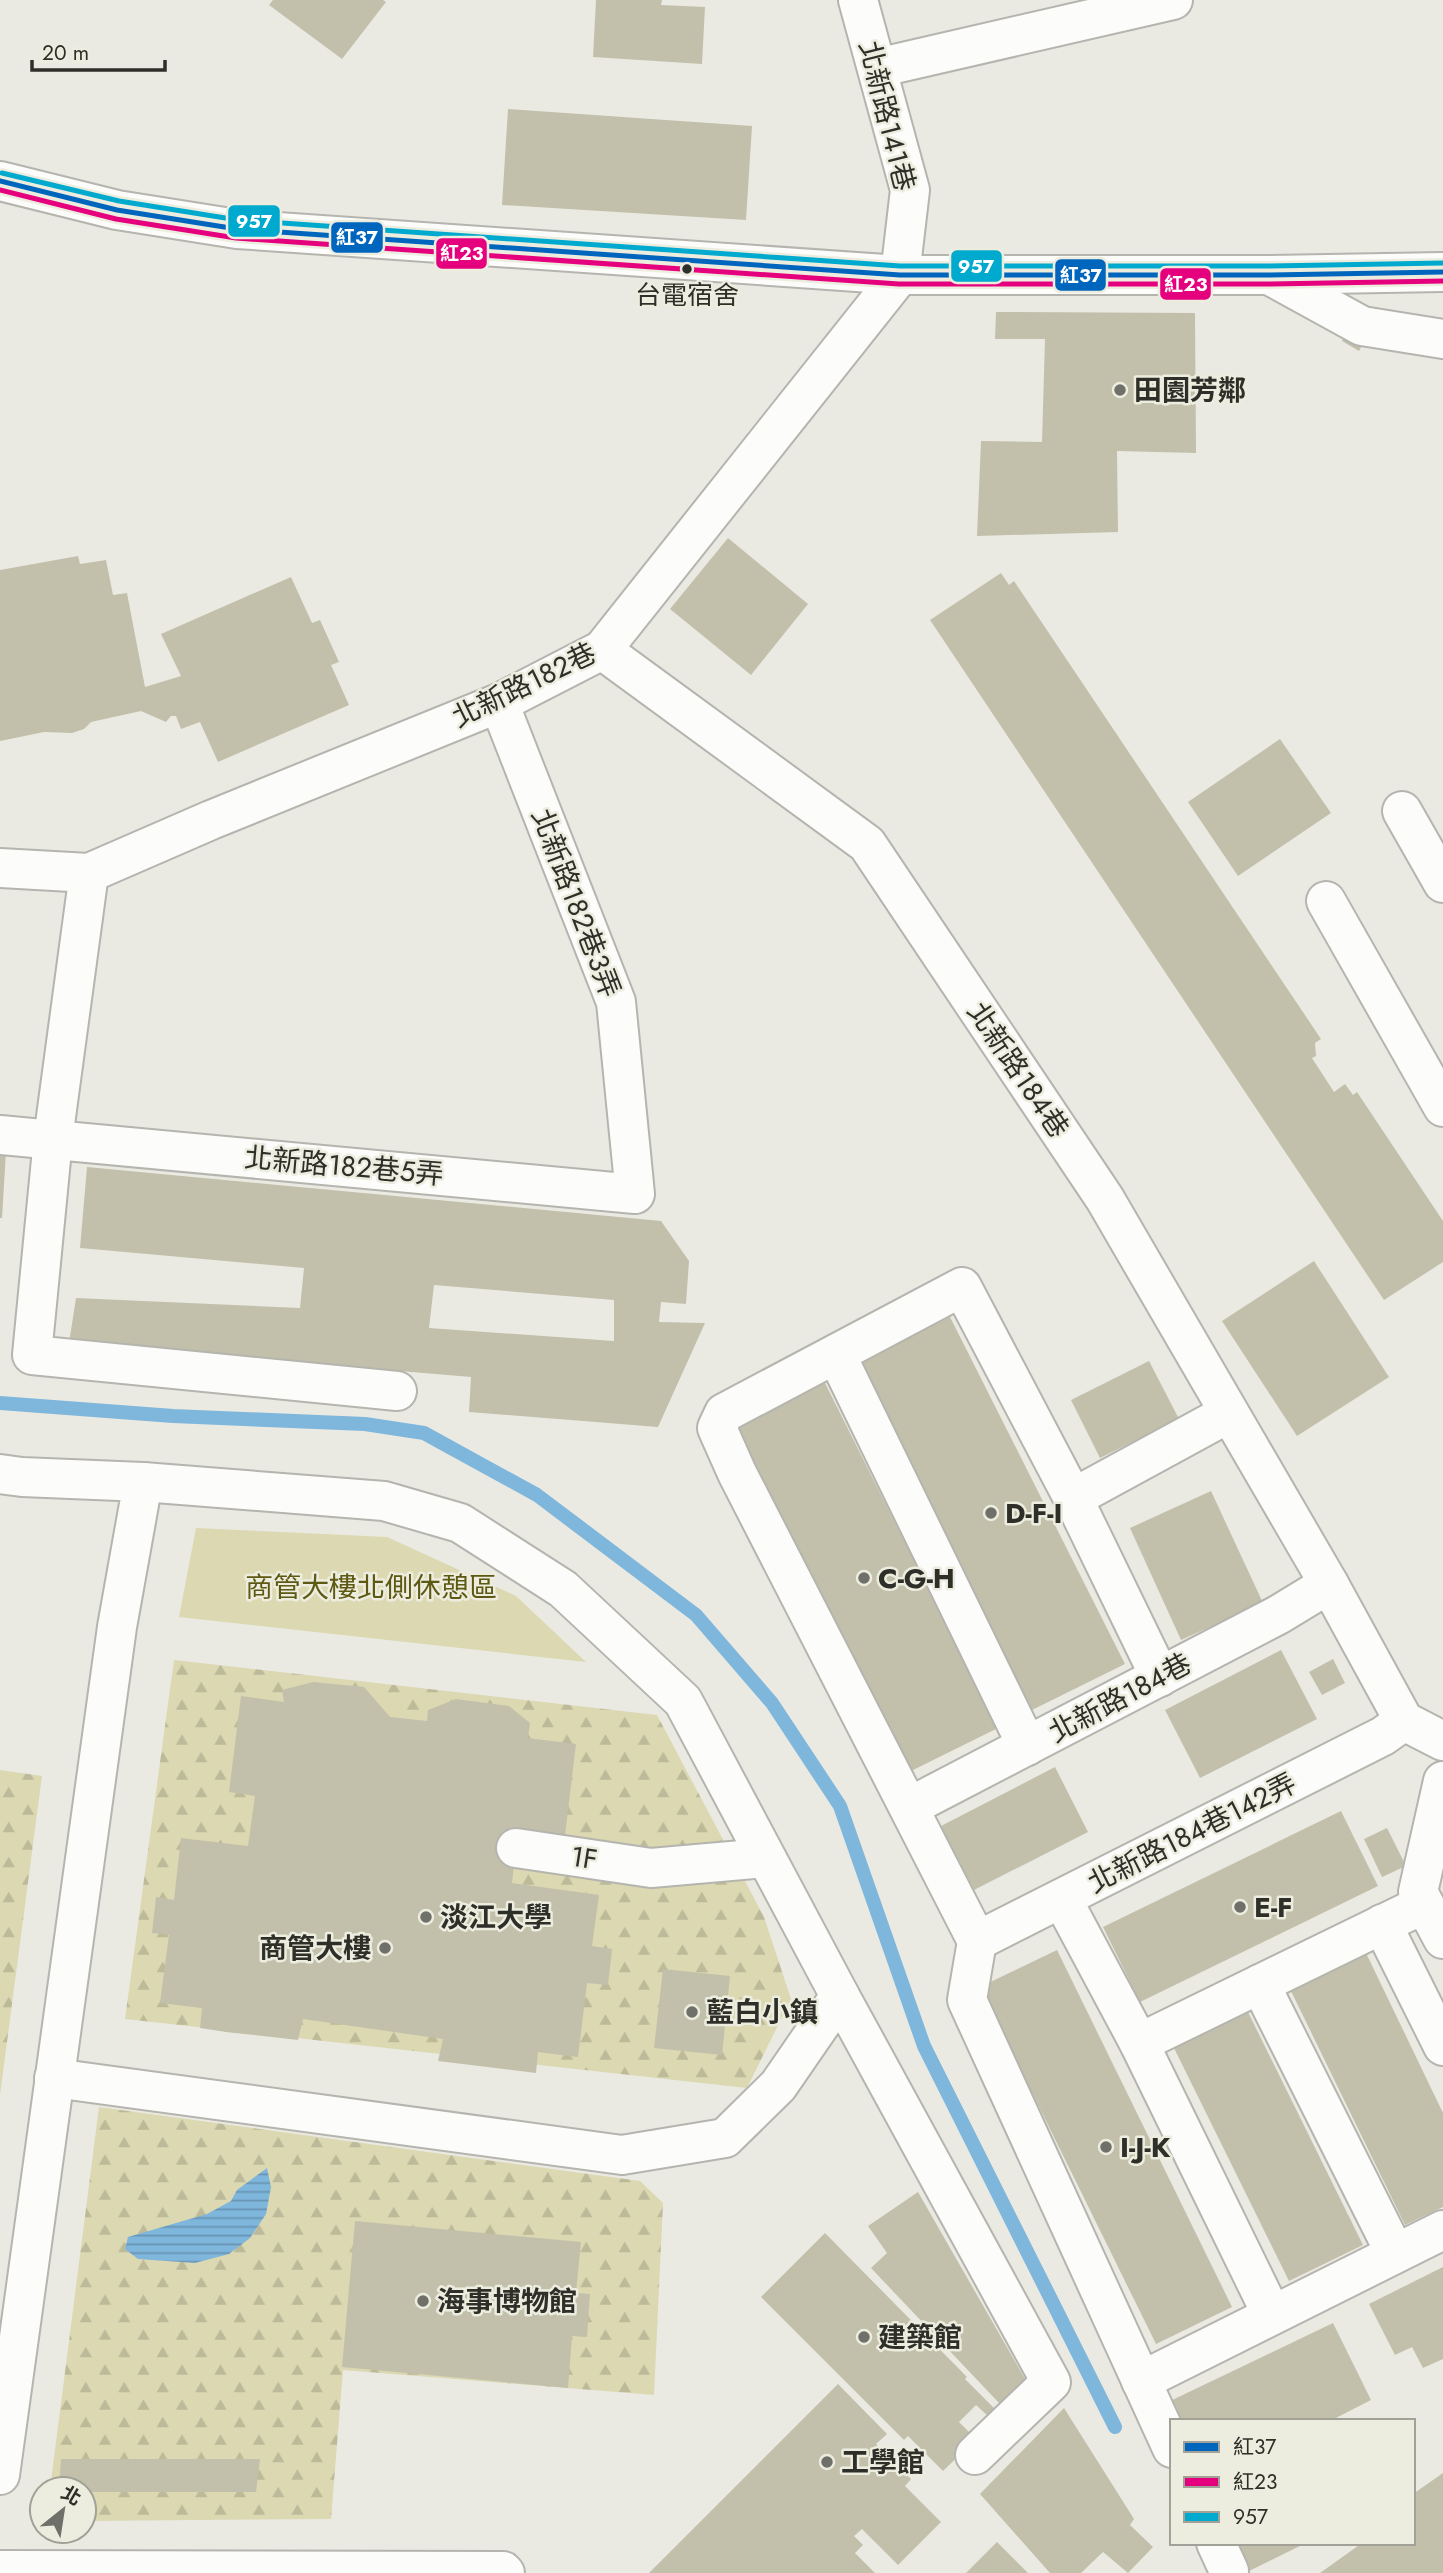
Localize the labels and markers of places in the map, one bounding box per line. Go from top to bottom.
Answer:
marker: 台電宿舍 [680,262,694,276]
place label: 台電宿舍 [635,276,739,314]
place label: 田園芳鄰 [1134,370,1246,411]
marker: 田園芳鄰 [1112,382,1128,398]
place label: D-F-I [1005,1493,1062,1534]
marker: D-F-I [983,1505,999,1521]
place label: C-G-H [878,1558,955,1599]
marker: C-G-H [856,1570,872,1586]
place label: E-F [1254,1887,1293,1928]
place label: 淡江大學 [440,1897,552,1938]
marker: E-F [1232,1899,1248,1915]
marker: 淡江大學 [418,1909,434,1925]
place label: 商管大樓 [259,1928,371,1969]
marker: 商管大樓 [377,1940,393,1956]
place label: 藍白小鎮 [706,1992,818,2033]
marker: 藍白小鎮 [684,2004,700,2020]
place label: I-J-K [1120,2127,1171,2168]
marker: I-J-K [1098,2139,1114,2155]
place label: 海事博物館 [437,2281,577,2322]
marker: 海事博物館 [415,2293,431,2309]
place label: 建築館 [878,2317,962,2358]
marker: 建築館 [856,2329,872,2345]
place label: 工學館 [841,2442,925,2483]
marker: 工學館 [819,2454,835,2470]

